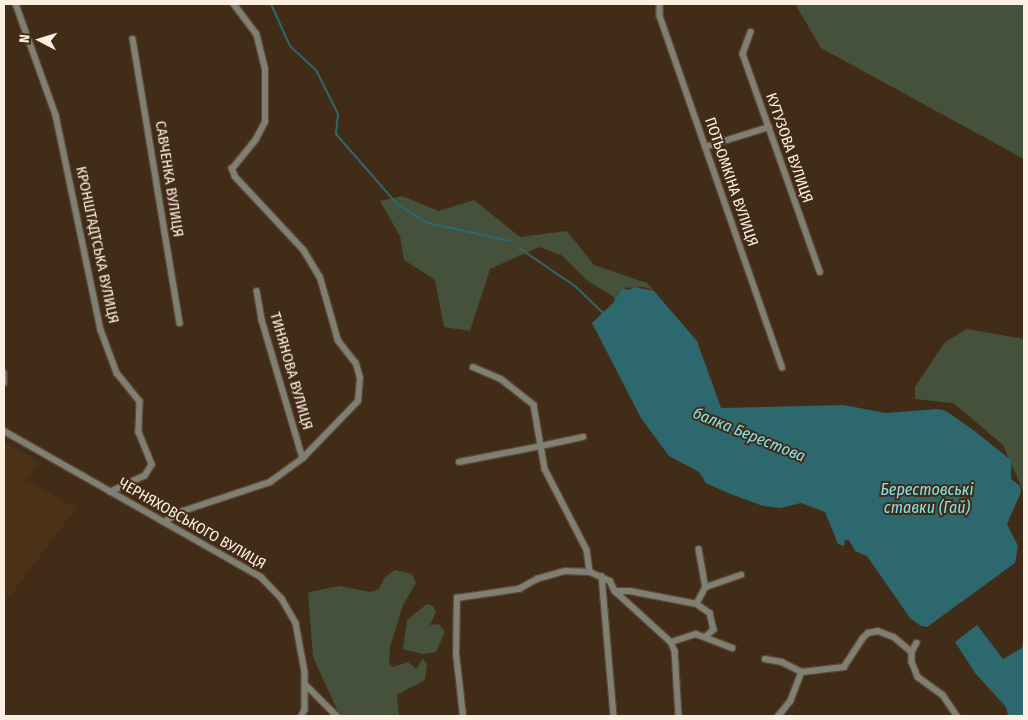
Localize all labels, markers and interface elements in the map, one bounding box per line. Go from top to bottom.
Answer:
north arrow [15,15,65,65]
text: N [16,34,33,44]
street label: КУТУЗОВА ВУЛИЦЯ [762,91,816,205]
street label: ПОТЬОМКІНА ВУЛИЦЯ [700,115,762,249]
street label: САВЧЕНКА ВУЛИЦЯ [151,120,187,238]
street label: КРОНШТАДТСЬКА ВУЛИЦЯ [72,165,122,325]
street label: ТИНЯНОВА ВУЛИЦЯ [266,310,316,432]
water label: балка Берестова [690,404,808,466]
street label: ЧЕРНЯХОВСЬКОГО ВУЛИЦЯ [115,475,269,573]
water label: Берестовські ставки (Гай) [881,480,973,518]

